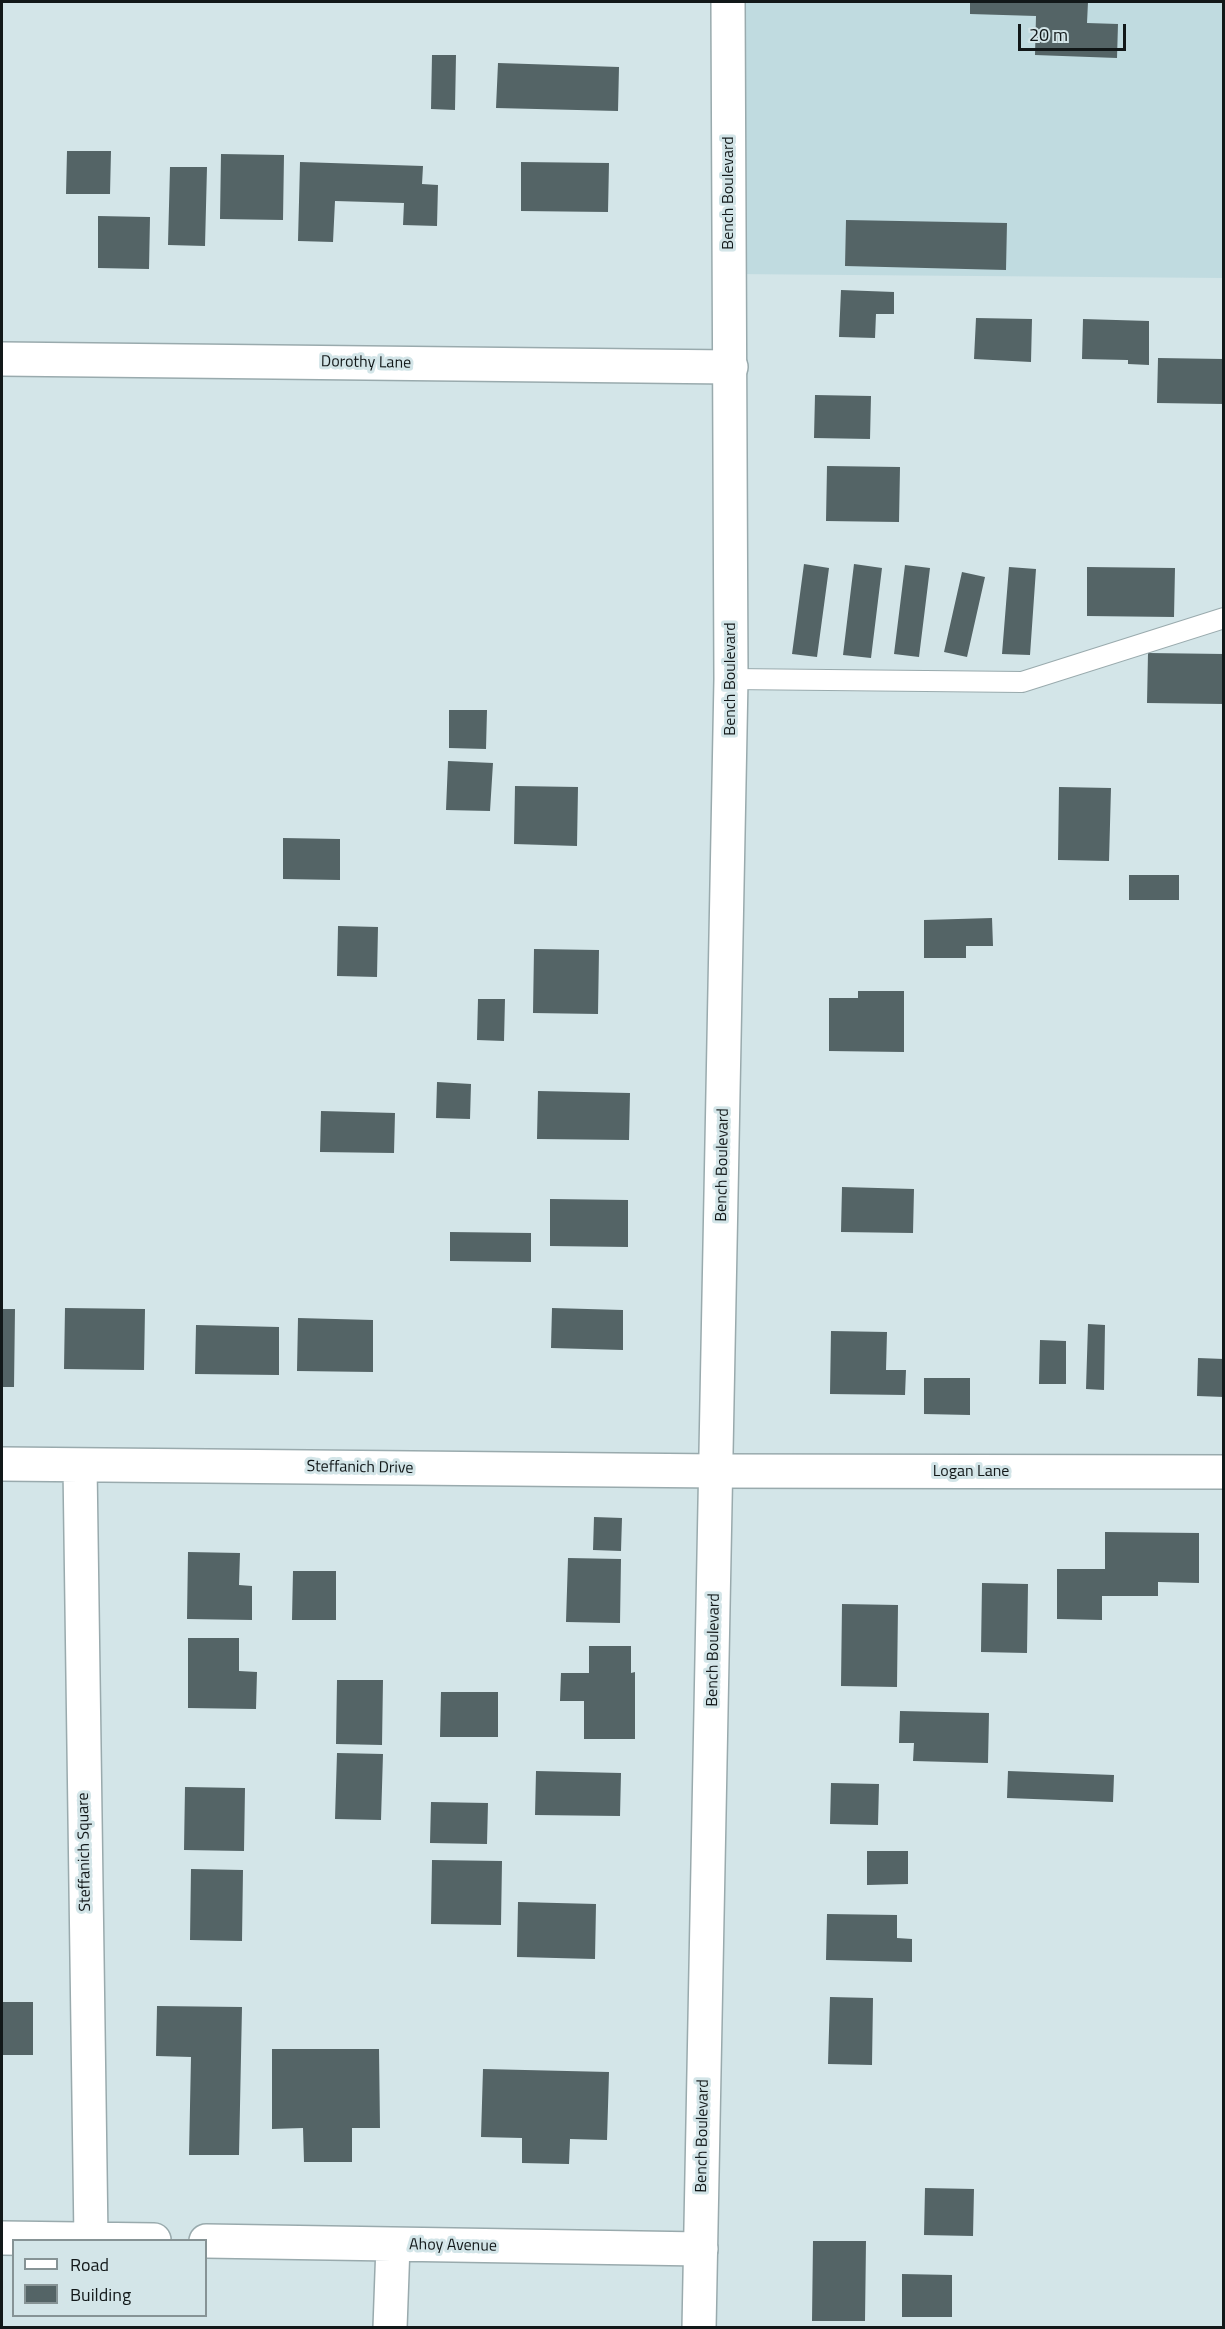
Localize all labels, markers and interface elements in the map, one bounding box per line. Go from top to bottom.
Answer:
scale bar [1021,12,1129,50]
text: 20 m [1029,21,1068,48]
street label: Bench Boulevard [719,136,739,250]
street label: Dorothy Lane [321,353,411,373]
street label: Bench Boulevard [721,622,741,736]
street label: Bench Boulevard [712,1108,734,1222]
street label: Steffanich Drive [306,1457,414,1479]
street label: Logan Lane [933,1462,1009,1482]
street label: Bench Boulevard [703,1593,725,1707]
street label: Steffanich Square [74,1792,96,1912]
street label: Bench Boulevard [692,2079,714,2193]
street label: Ahoy Avenue [409,2236,497,2256]
legend [12,2239,207,2317]
text: Road [70,2251,109,2278]
text: Building [70,2281,131,2308]

